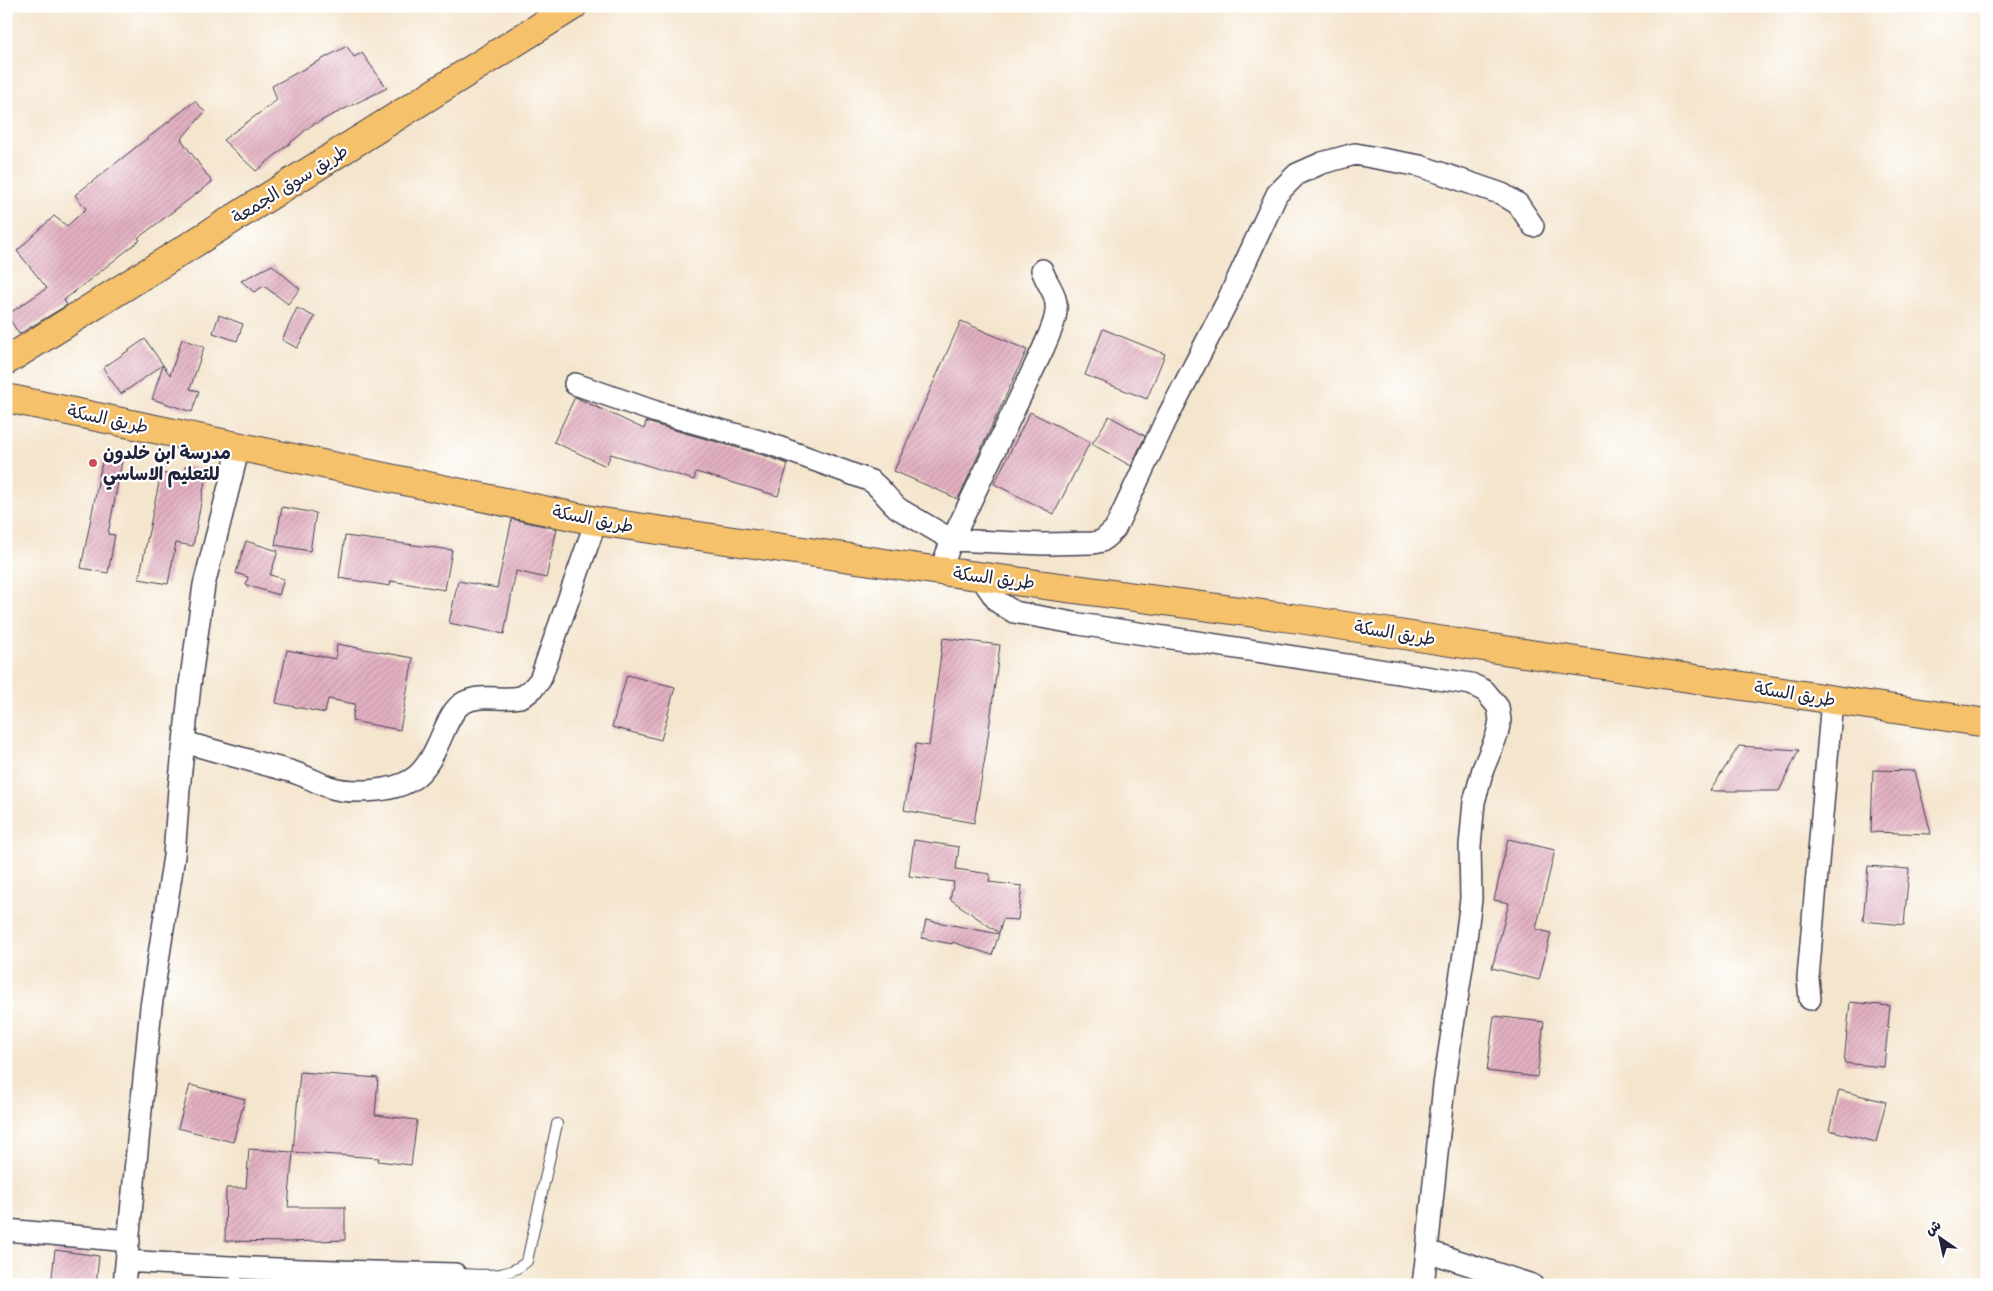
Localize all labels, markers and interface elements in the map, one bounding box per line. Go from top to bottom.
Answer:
street label: طريق سوق الجمعة [228,139,352,229]
street label: طريق السكة [66,400,150,438]
place label: مدرسة ابن خلدون للتعليم الاساسي [103,442,231,490]
marker: مدرسة ابن خلدون للتعليم الاساسي [87,457,99,469]
street label: طريق السكة [551,500,635,538]
street label: طريق السكة [952,562,1036,594]
street label: طريق السكة [1353,616,1437,650]
street label: طريق السكة [1753,677,1837,711]
north arrow [1916,1214,1966,1264]
text: ش [1922,1216,1944,1239]

